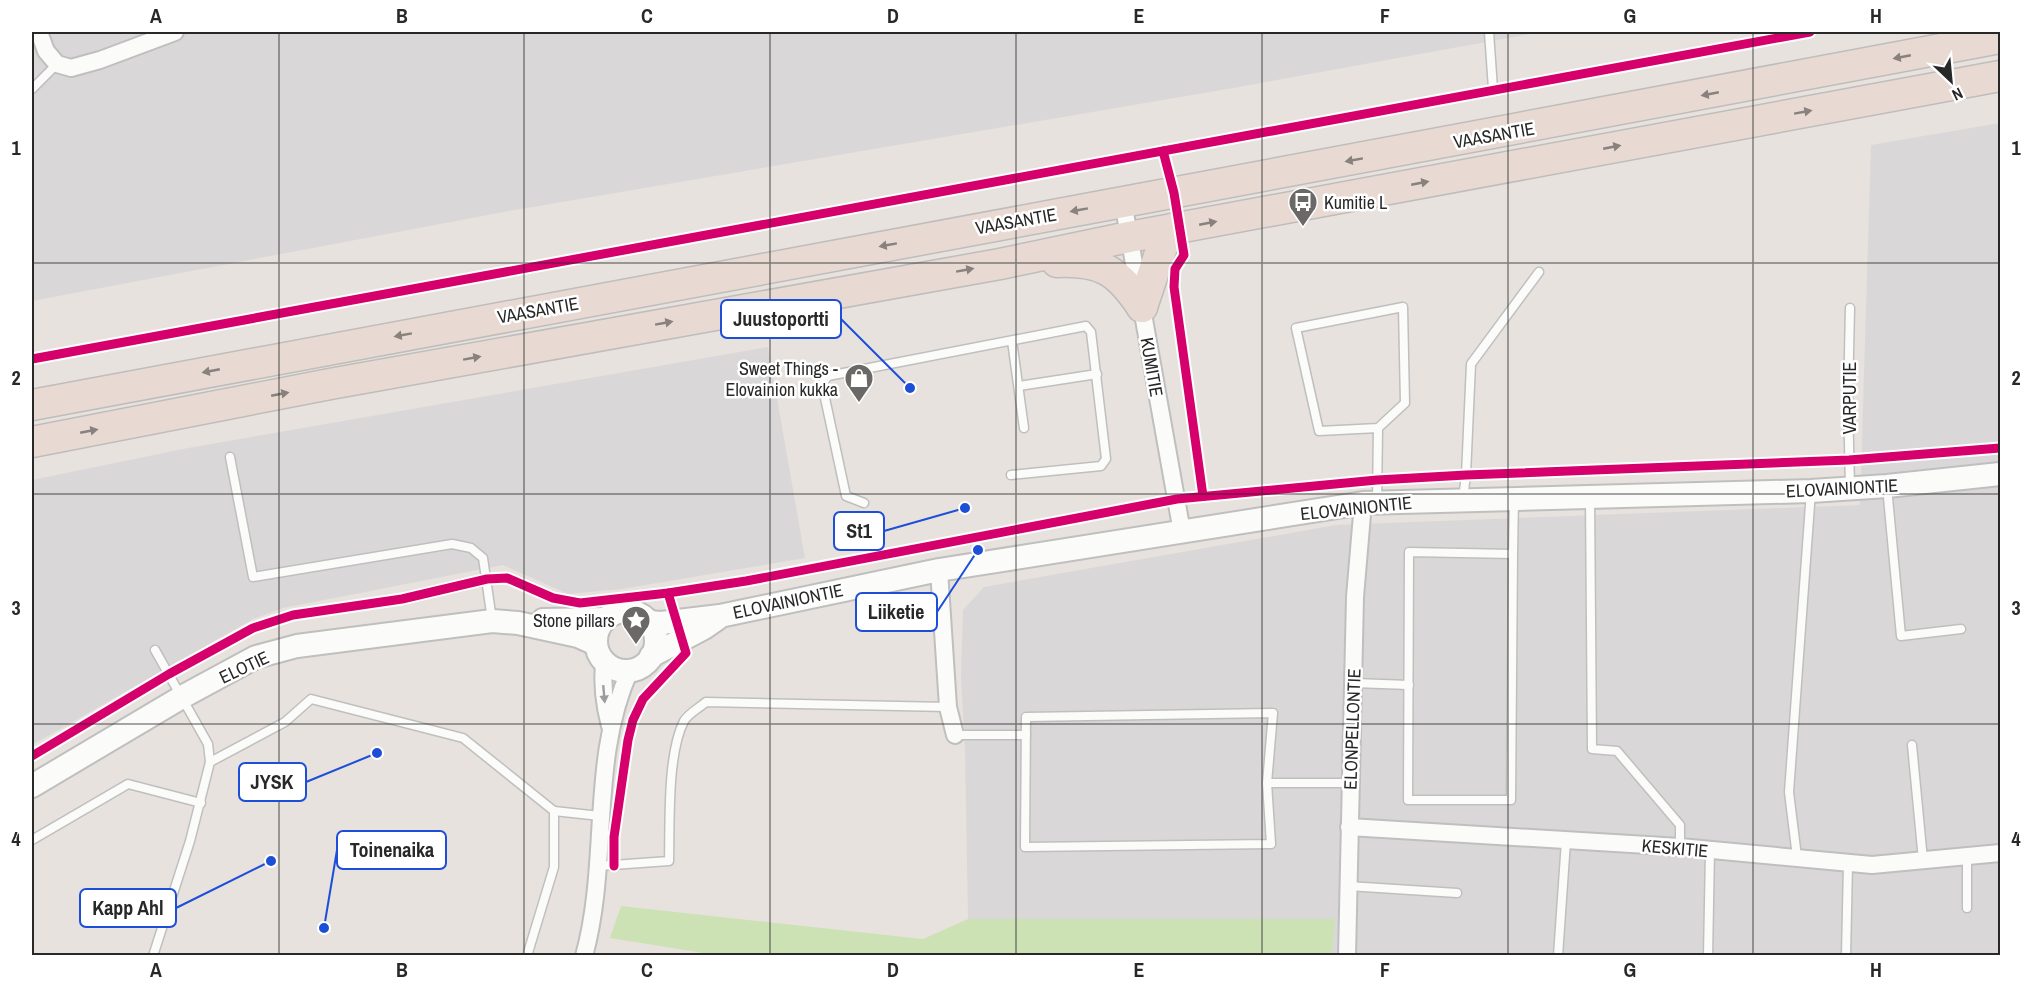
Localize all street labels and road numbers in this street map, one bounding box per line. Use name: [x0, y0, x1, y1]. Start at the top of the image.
street label: VAASANTIE: [1452, 116, 1536, 154]
street label: VAASANTIE: [974, 202, 1058, 240]
street label: VAASANTIE: [496, 291, 580, 329]
street label: KUMITIE: [1134, 335, 1170, 399]
street label: VARPUTIE: [1837, 362, 1862, 434]
street label: ELOVAINIONTIE: [1785, 473, 1899, 503]
street label: ELOVAINIONTIE: [1299, 490, 1413, 526]
street label: ELOVAINIONTIE: [731, 577, 845, 625]
street label: ELOTIE: [215, 645, 273, 689]
street label: ELONPELLONTIE: [1337, 668, 1367, 790]
street label: KESKITIE: [1641, 833, 1709, 863]

